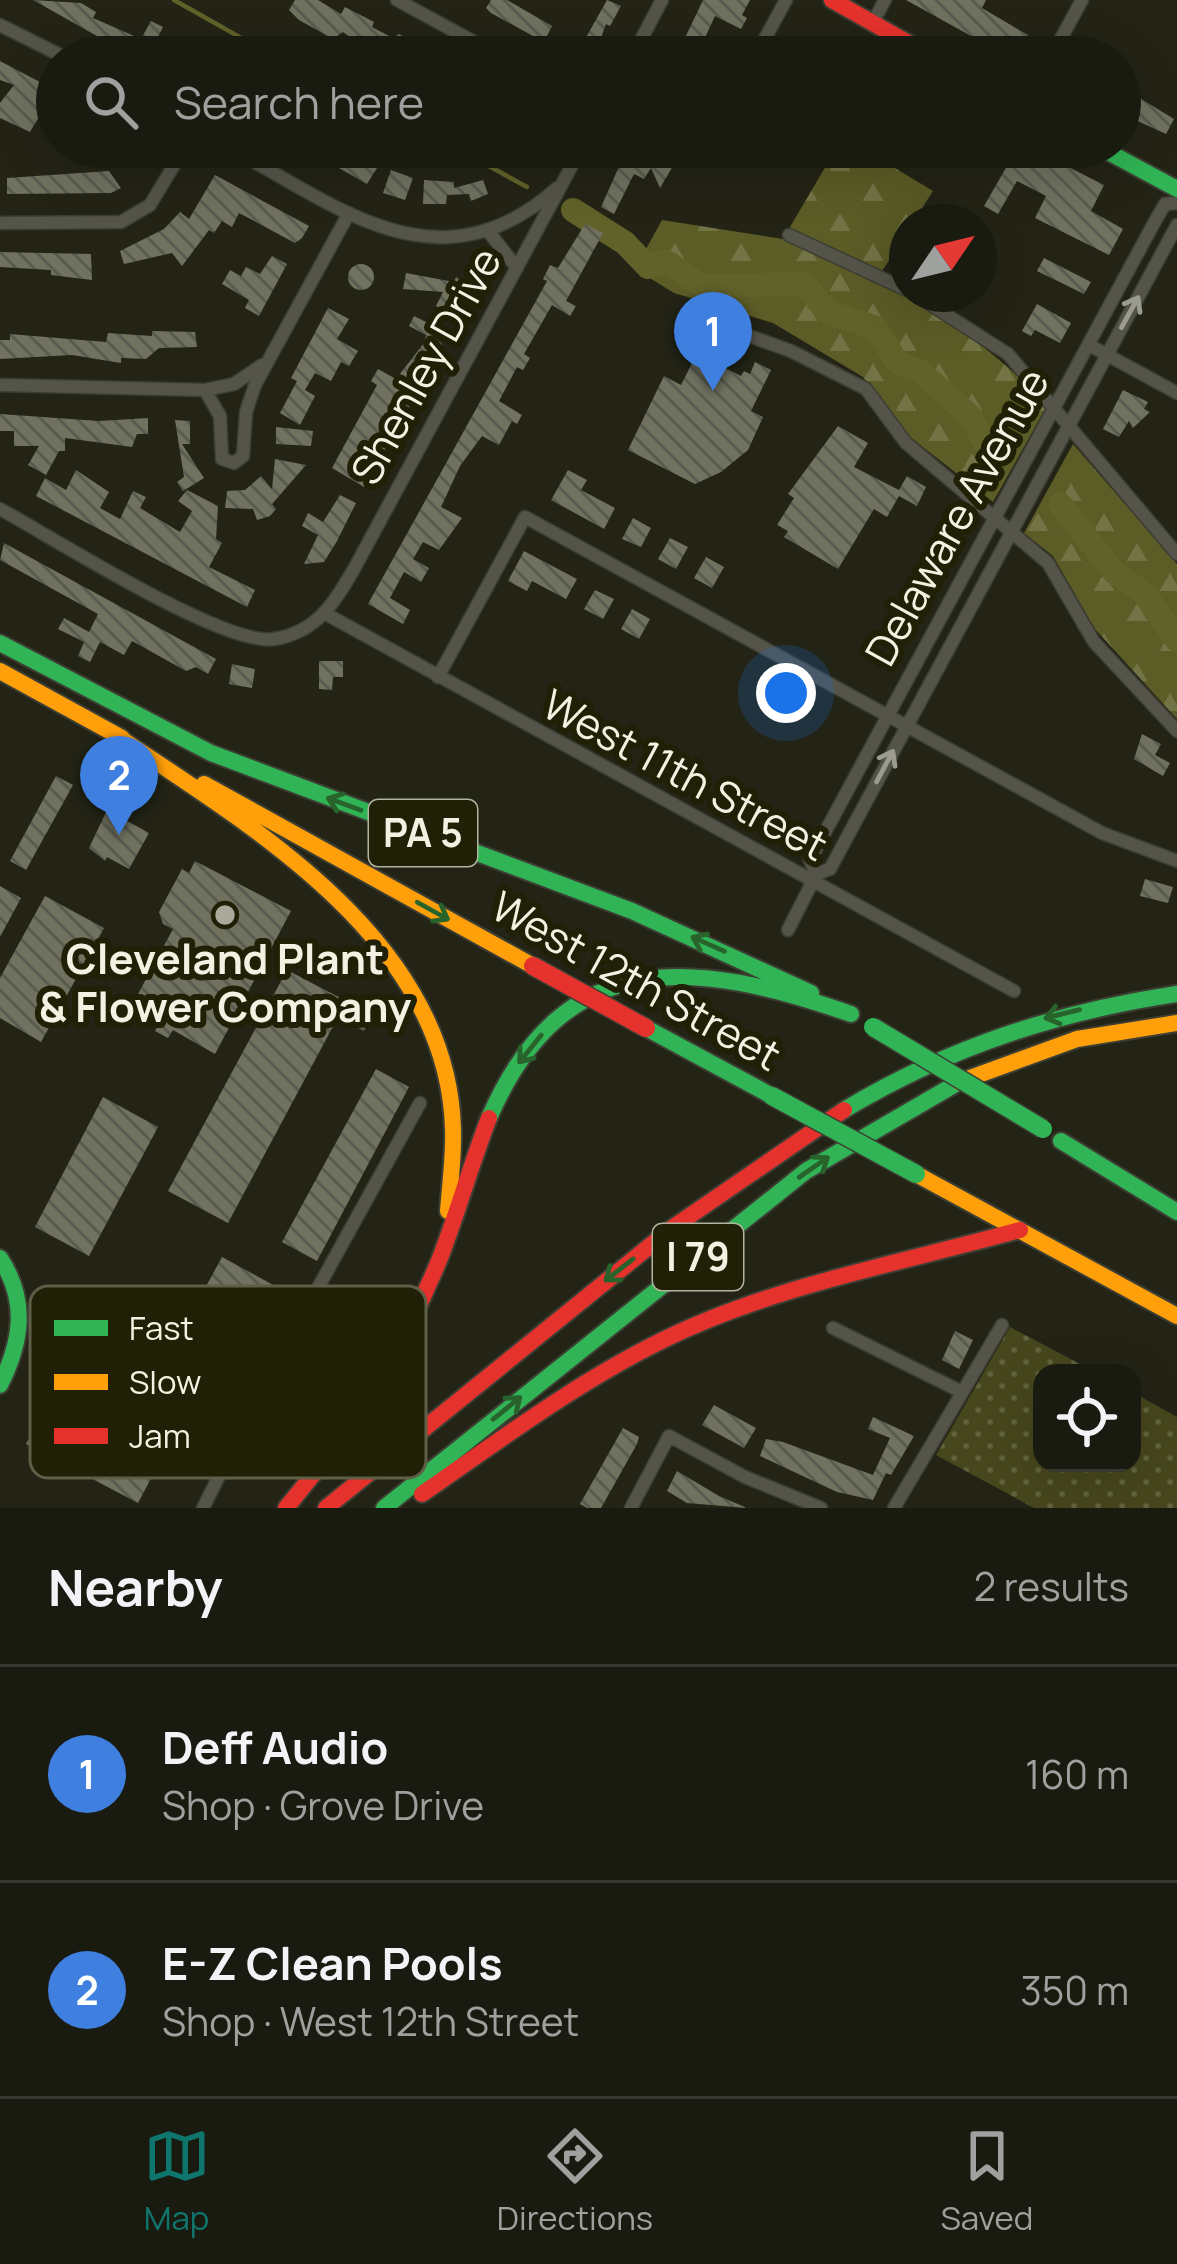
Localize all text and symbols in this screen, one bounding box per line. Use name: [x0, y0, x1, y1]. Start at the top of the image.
search box: [36, 36, 1141, 168]
icon: search: [78, 69, 144, 135]
text: Search here: [174, 71, 424, 133]
north arrow: [889, 204, 997, 312]
street label: Shenley Drive: [336, 237, 514, 494]
pin: 1: [674, 292, 752, 391]
one-way arrow: [1119, 295, 1142, 330]
street label: Delaware Avenue: [851, 358, 1062, 675]
your location: [756, 663, 816, 723]
street label: West 11th Street: [533, 675, 838, 874]
pin: 2: [80, 736, 158, 835]
one-way arrow: [875, 749, 898, 784]
one-way arrow: [326, 791, 363, 813]
road number: PA 5: [369, 800, 477, 866]
street label: West 12th Street: [481, 877, 792, 1084]
one-way arrow: [414, 900, 449, 924]
marker: Cleveland Plant & Flower Company: [212, 902, 238, 928]
place label: Cleveland Plant & Flower Company: [39, 929, 412, 1035]
one-way arrow: [691, 931, 727, 953]
one-way arrow: [1044, 1004, 1082, 1026]
one-way arrow: [517, 1032, 543, 1064]
one-way arrow: [797, 1155, 830, 1180]
road number: I 79: [653, 1224, 743, 1290]
one-way arrow: [603, 1256, 635, 1283]
legend: [30, 1286, 426, 1478]
text: Fast: [129, 1305, 194, 1350]
text: Slow: [129, 1359, 201, 1404]
map controls: [1033, 1364, 1141, 1472]
button: locate: [1033, 1364, 1141, 1472]
one-way arrow: [491, 1395, 523, 1421]
text: Jam: [129, 1413, 191, 1458]
text: Nearby: [48, 1552, 223, 1621]
text: 2 results: [974, 1559, 1129, 1613]
text: Deff Audio: [162, 1716, 388, 1778]
text: 1: [78, 1747, 96, 1801]
text: 160 m: [1025, 1747, 1129, 1801]
text: Shop · Grove Drive: [162, 1778, 484, 1832]
text: E-Z Clean Pools: [162, 1932, 503, 1994]
text: 2: [75, 1963, 99, 2017]
text: 350 m: [1020, 1963, 1129, 2017]
text: Shop · West 12th Street: [162, 1994, 579, 2048]
tab: Map: [144, 2123, 210, 2240]
tab: Directions: [497, 2123, 653, 2240]
tab: Saved: [940, 2123, 1033, 2240]

